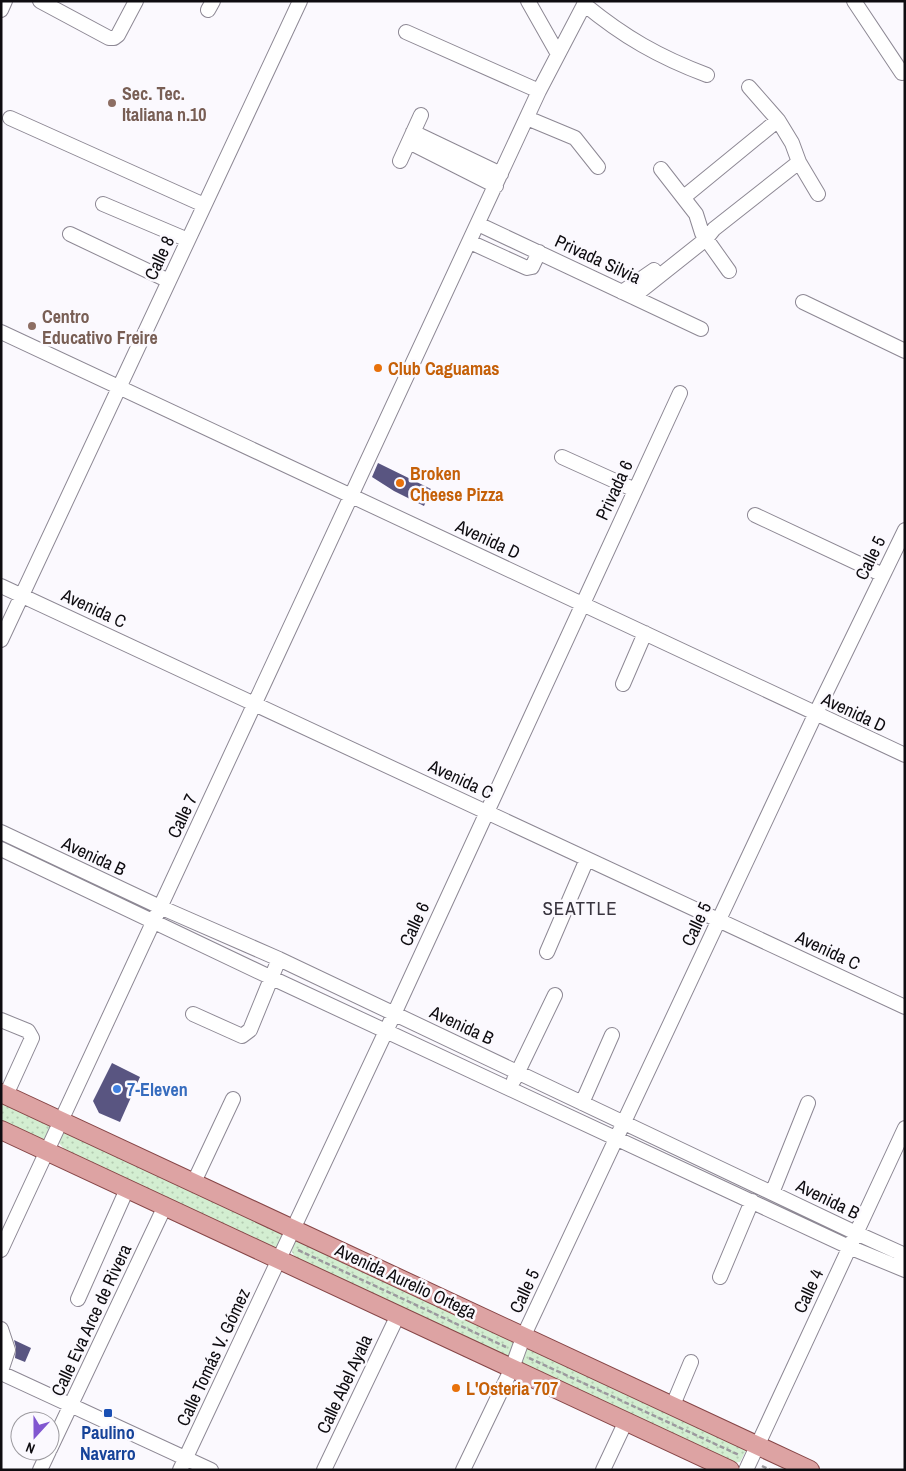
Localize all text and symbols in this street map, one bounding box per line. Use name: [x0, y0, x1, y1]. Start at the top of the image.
place label: Sec. Tec. Italiana n.10: [122, 81, 207, 127]
marker: Sec. Tec. Italiana n.10: [106, 97, 118, 109]
street label: Privada Silvia: [551, 228, 645, 290]
street label: Calle 8: [138, 232, 180, 284]
place label: Centro Educativo Freire: [42, 304, 158, 350]
marker: Centro Educativo Freire: [26, 320, 38, 332]
place label: Club Caguamas: [388, 356, 500, 381]
marker: Club Caguamas: [372, 362, 384, 374]
street label: Privada 6: [589, 456, 639, 524]
place label: Broken Cheese Pizza: [410, 461, 504, 507]
marker: Broken Cheese Pizza: [394, 477, 406, 489]
street label: Avenida D: [451, 513, 524, 565]
street label: Calle 5: [849, 532, 891, 584]
street label: Avenida C: [57, 582, 130, 634]
street label: Avenida D: [817, 686, 890, 738]
street label: Avenida C: [424, 753, 497, 805]
street label: Calle 7: [161, 790, 203, 842]
street label: Avenida B: [57, 830, 130, 882]
district label: SEATTLE: [542, 895, 618, 921]
street label: Calle 6: [393, 898, 435, 950]
street label: Calle 5: [675, 898, 717, 950]
street label: Avenida C: [791, 924, 864, 976]
street label: Avenida B: [425, 999, 498, 1051]
place label: 7-Eleven: [127, 1077, 188, 1102]
marker: 7-Eleven: [111, 1083, 123, 1095]
street label: Avenida B: [791, 1172, 864, 1225]
street label: Avenida Aurelio Ortega: [330, 1237, 481, 1325]
street label: Calle Eva Arce de Rivera: [45, 1240, 137, 1400]
street label: Calle 5: [503, 1265, 545, 1317]
street label: Calle 4: [787, 1265, 829, 1317]
street label: Calle Tomás V. Gómez: [170, 1284, 256, 1430]
street label: Calle Abel Ayala: [310, 1330, 378, 1438]
place label: L'Osteria 707: [466, 1376, 558, 1401]
marker: L'Osteria 707: [450, 1382, 462, 1394]
marker: Paulino Navarro: [102, 1407, 114, 1419]
north arrow: [10, 1411, 60, 1461]
place label: Paulino Navarro: [80, 1420, 136, 1466]
text: N: [23, 1438, 37, 1458]

